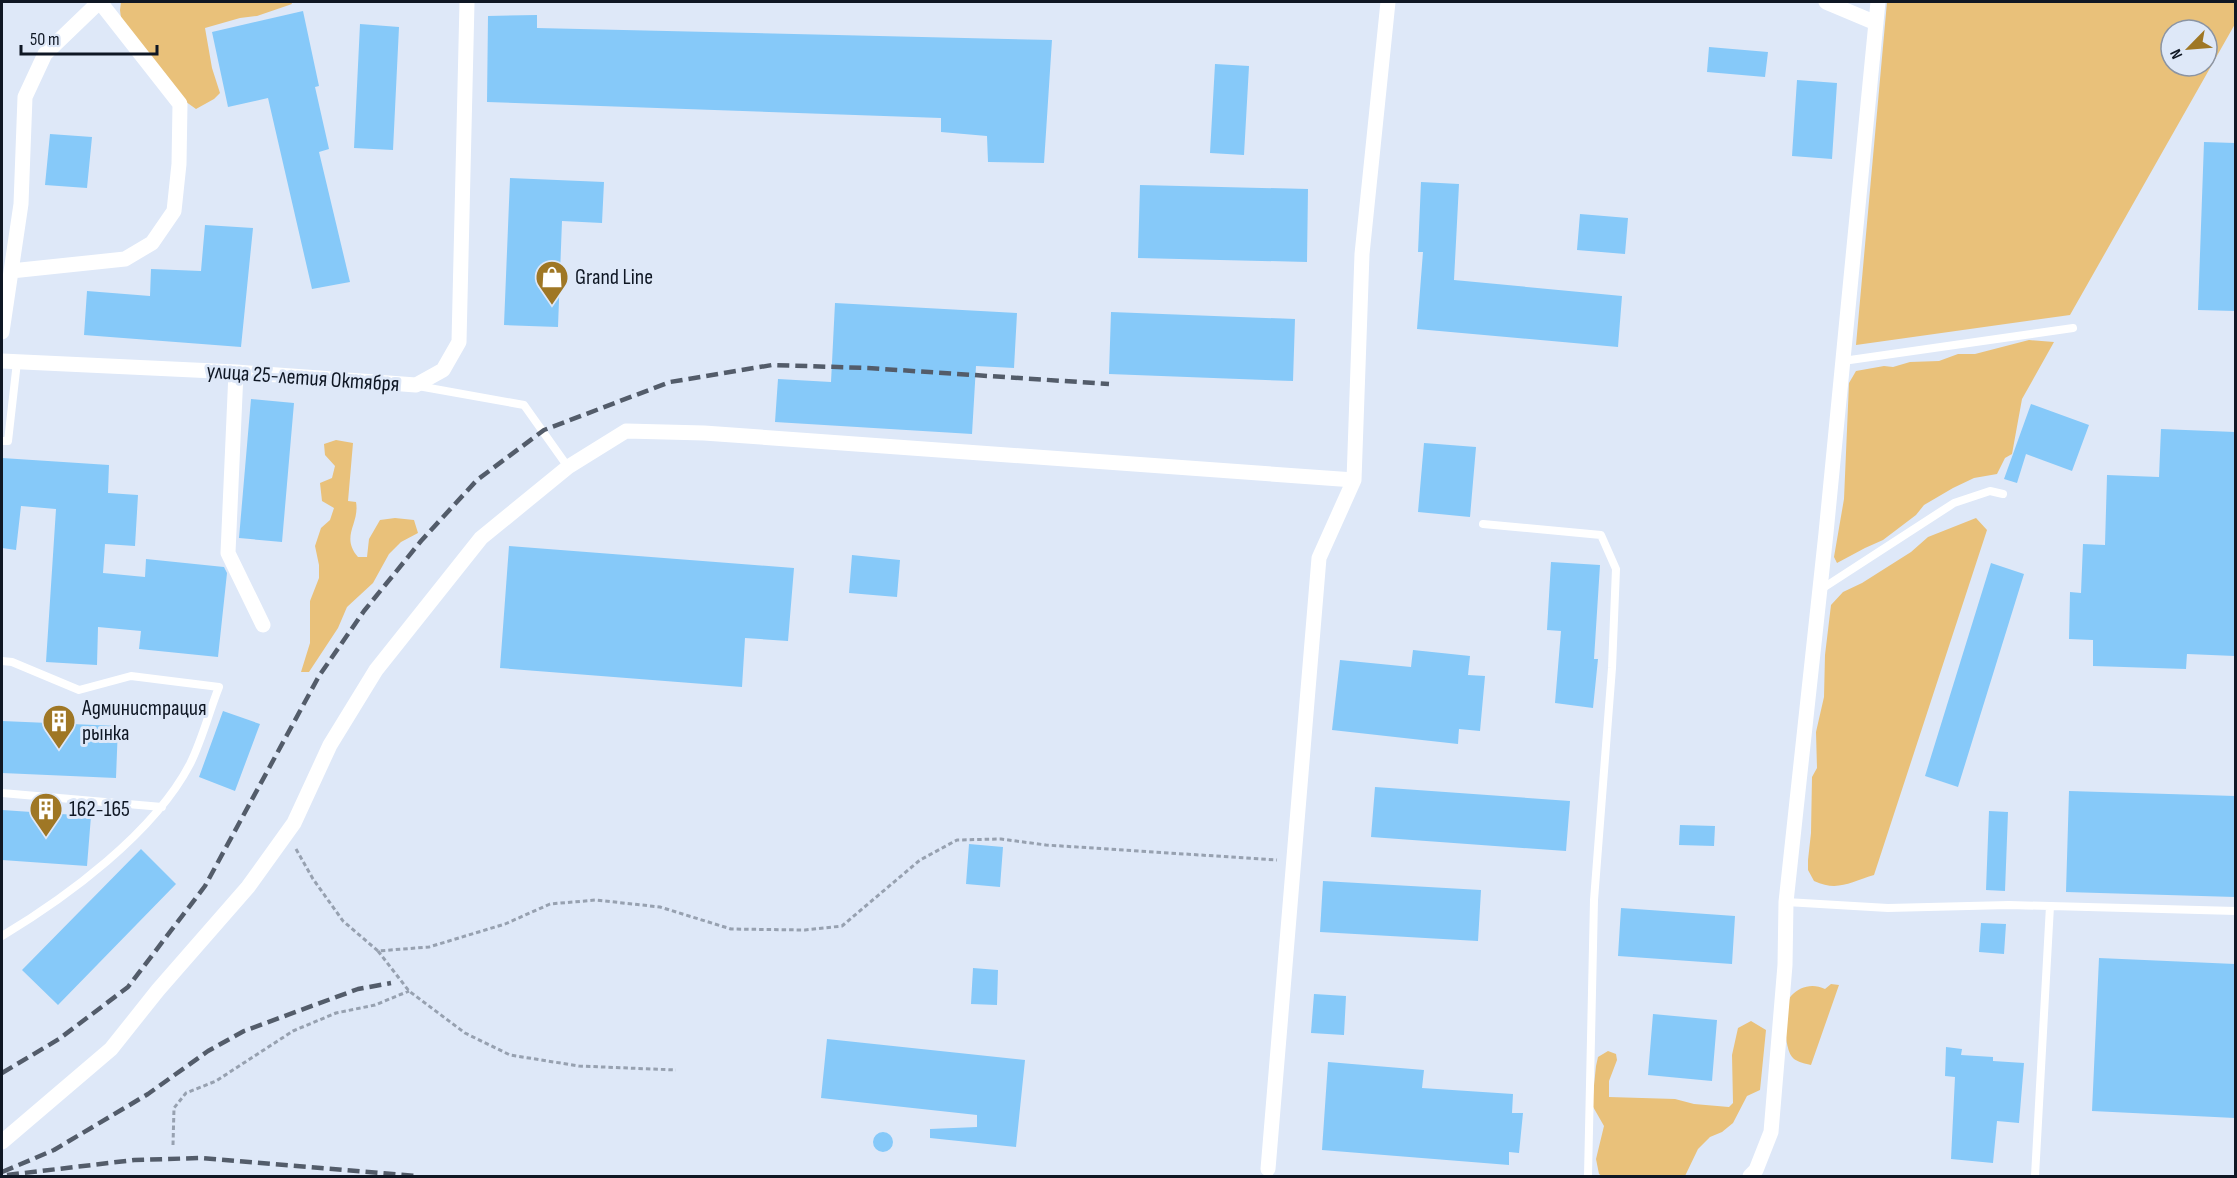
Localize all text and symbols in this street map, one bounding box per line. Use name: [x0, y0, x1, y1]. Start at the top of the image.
scale bar: [21, 18, 158, 56]
north arrow: [2159, 18, 2219, 78]
text: 50 m: [30, 29, 60, 50]
text: N: [2166, 46, 2187, 62]
shop icon: Grand Line: [534, 259, 570, 306]
place label: Grand Line: [575, 264, 653, 291]
street label: улица 25-летия Октября: [206, 358, 400, 398]
place label: Администрация рынка: [81, 695, 207, 747]
building icon: Администрация рынка: [41, 703, 77, 750]
building icon: 162-165: [28, 791, 64, 838]
place label: 162-165: [69, 796, 130, 823]

